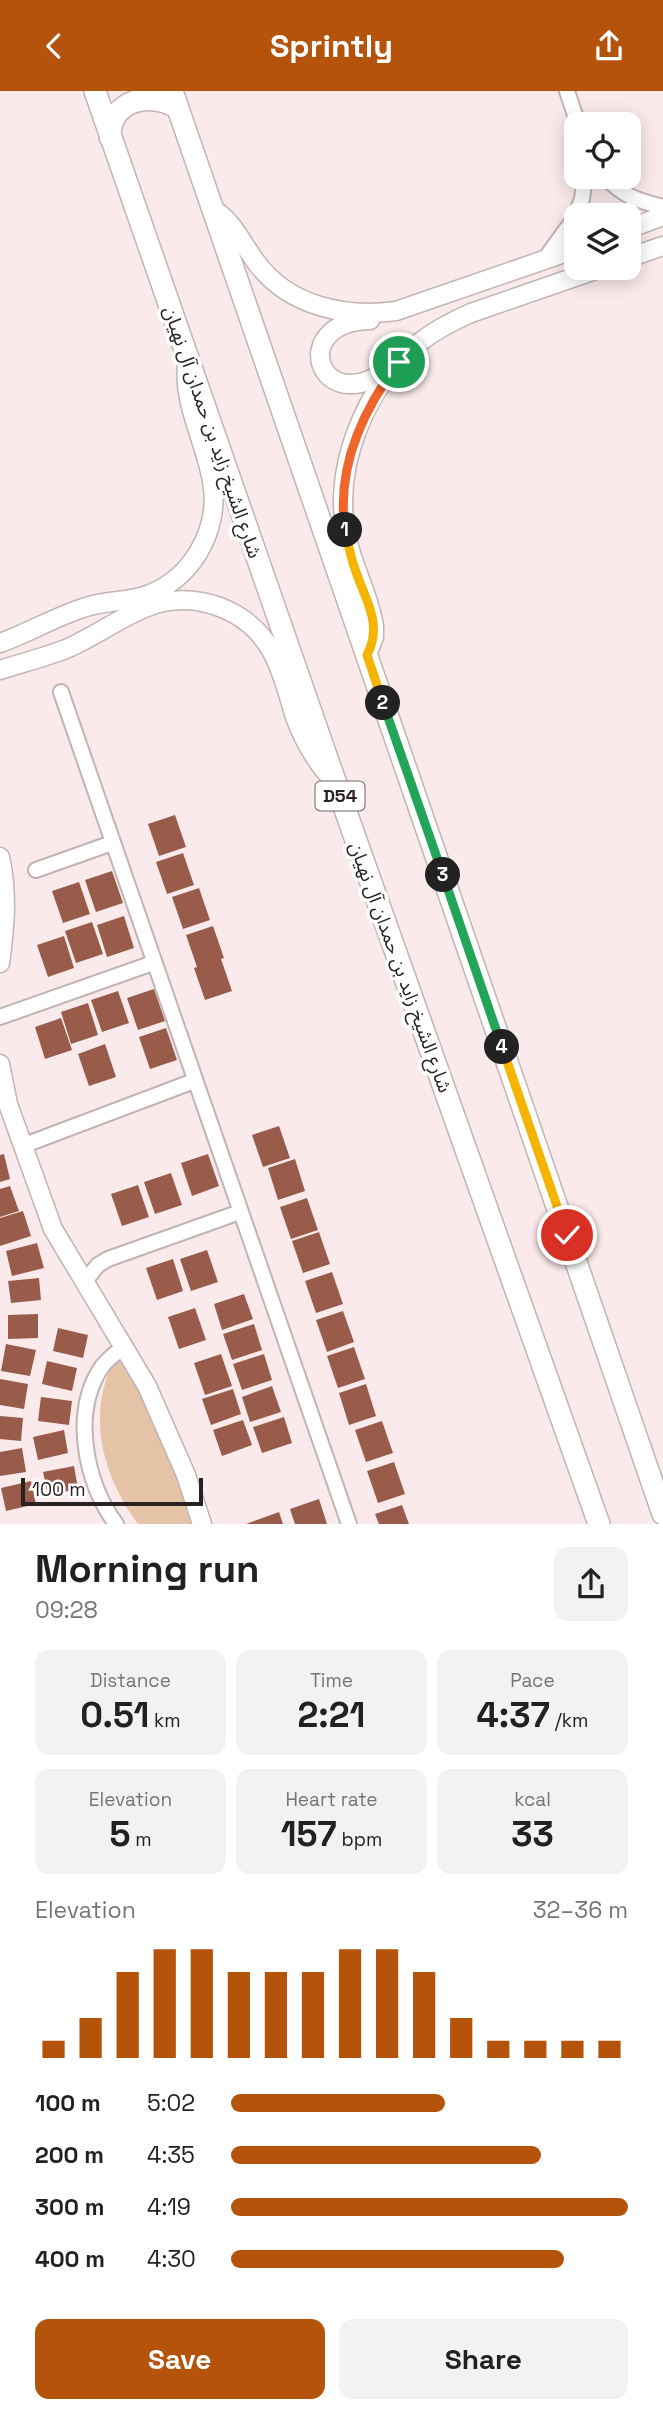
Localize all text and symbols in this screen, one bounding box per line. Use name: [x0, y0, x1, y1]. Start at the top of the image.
text: Sprintly: [270, 26, 393, 66]
icon: back: [35, 27, 73, 65]
icon: share: [590, 27, 628, 65]
map controls: [564, 112, 641, 280]
button: locate: [564, 112, 641, 189]
button: layers: [564, 203, 641, 280]
street label: شارع الشيخ زايد بن حمدان آل نهيان: [156, 303, 267, 562]
pin: [369, 332, 429, 392]
icon: arrive: [380, 343, 418, 381]
pin: 1: [328, 513, 362, 548]
text: 1: [340, 517, 349, 542]
pin: 2: [366, 685, 400, 721]
text: 2: [377, 690, 388, 715]
road number: D54: [316, 781, 364, 811]
street label: شارع الشيخ زايد بن حمدان آل نهيان: [342, 838, 458, 1097]
pin: 3: [426, 857, 460, 893]
text: 3: [437, 862, 448, 887]
pin: 4: [484, 1030, 520, 1065]
text: 4: [495, 1034, 508, 1059]
pin: [537, 1205, 597, 1265]
icon: check: [548, 1216, 586, 1254]
scale bar: [21, 1475, 203, 1507]
text: 100 m: [32, 1477, 86, 1502]
text: Morning run: [35, 1545, 260, 1593]
button: share: [554, 1547, 628, 1621]
text: 09:28: [35, 1595, 98, 1625]
text: Distance: [90, 1668, 171, 1693]
text: Time: [310, 1668, 353, 1693]
text: Pace: [510, 1668, 555, 1693]
text: 0.51: [80, 1693, 149, 1737]
text: 2:21: [298, 1693, 365, 1737]
text: 4:37: [477, 1693, 550, 1737]
text: km: [149, 1708, 181, 1733]
text: /km: [550, 1708, 588, 1733]
text: Elevation: [89, 1787, 172, 1812]
text: Heart rate: [285, 1787, 378, 1812]
text: kcal: [514, 1787, 551, 1812]
text: 5: [109, 1812, 130, 1856]
text: 157: [281, 1812, 337, 1856]
text: 33: [511, 1812, 554, 1856]
text: m: [130, 1827, 152, 1852]
text: bpm: [337, 1827, 382, 1852]
text: Elevation: [35, 1895, 136, 1925]
text: 32–36 m: [533, 1895, 628, 1925]
text: 100 m: [35, 2088, 101, 2118]
text: 5:02: [147, 2088, 195, 2118]
text: 200 m: [35, 2140, 104, 2170]
text: 4:35: [147, 2140, 195, 2170]
text: 300 m: [35, 2192, 104, 2222]
text: 4:19: [147, 2192, 191, 2222]
text: 400 m: [35, 2244, 105, 2274]
text: 4:30: [147, 2244, 196, 2274]
button: Save: [35, 2319, 325, 2399]
button: Share: [339, 2319, 628, 2399]

